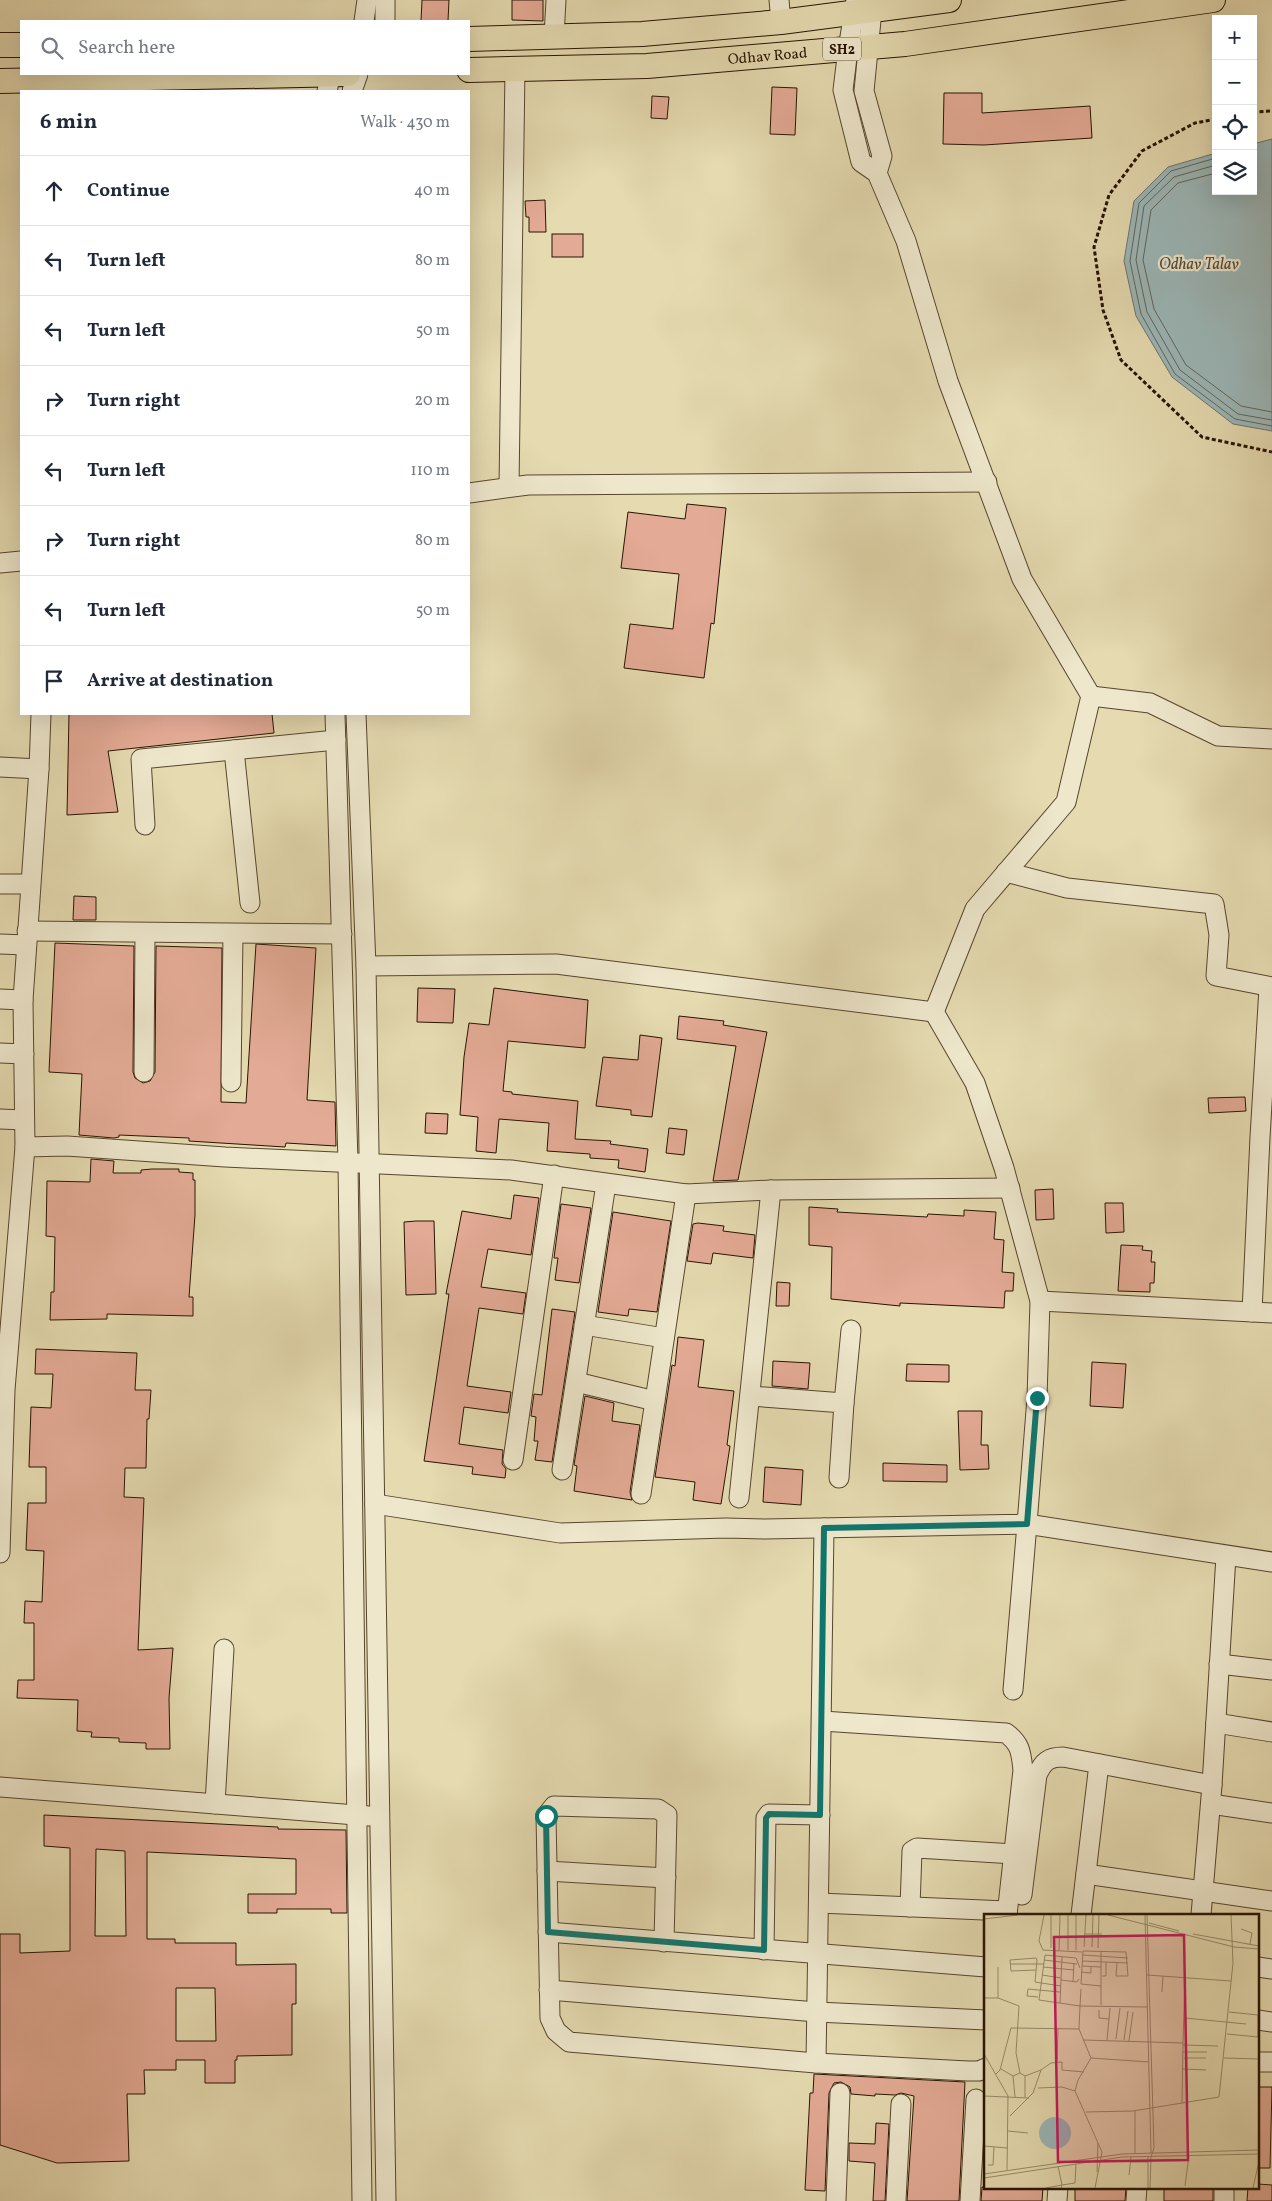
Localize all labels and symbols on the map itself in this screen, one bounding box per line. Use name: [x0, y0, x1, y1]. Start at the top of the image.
road number: SH2: [823, 38, 861, 61]
street label: Odhav Road: [727, 43, 808, 71]
water label: Odhav Talav: [1159, 254, 1240, 276]
route end: [1026, 1387, 1049, 1410]
route start: [535, 1805, 558, 1828]
inset map: [984, 1914, 1260, 2188]

